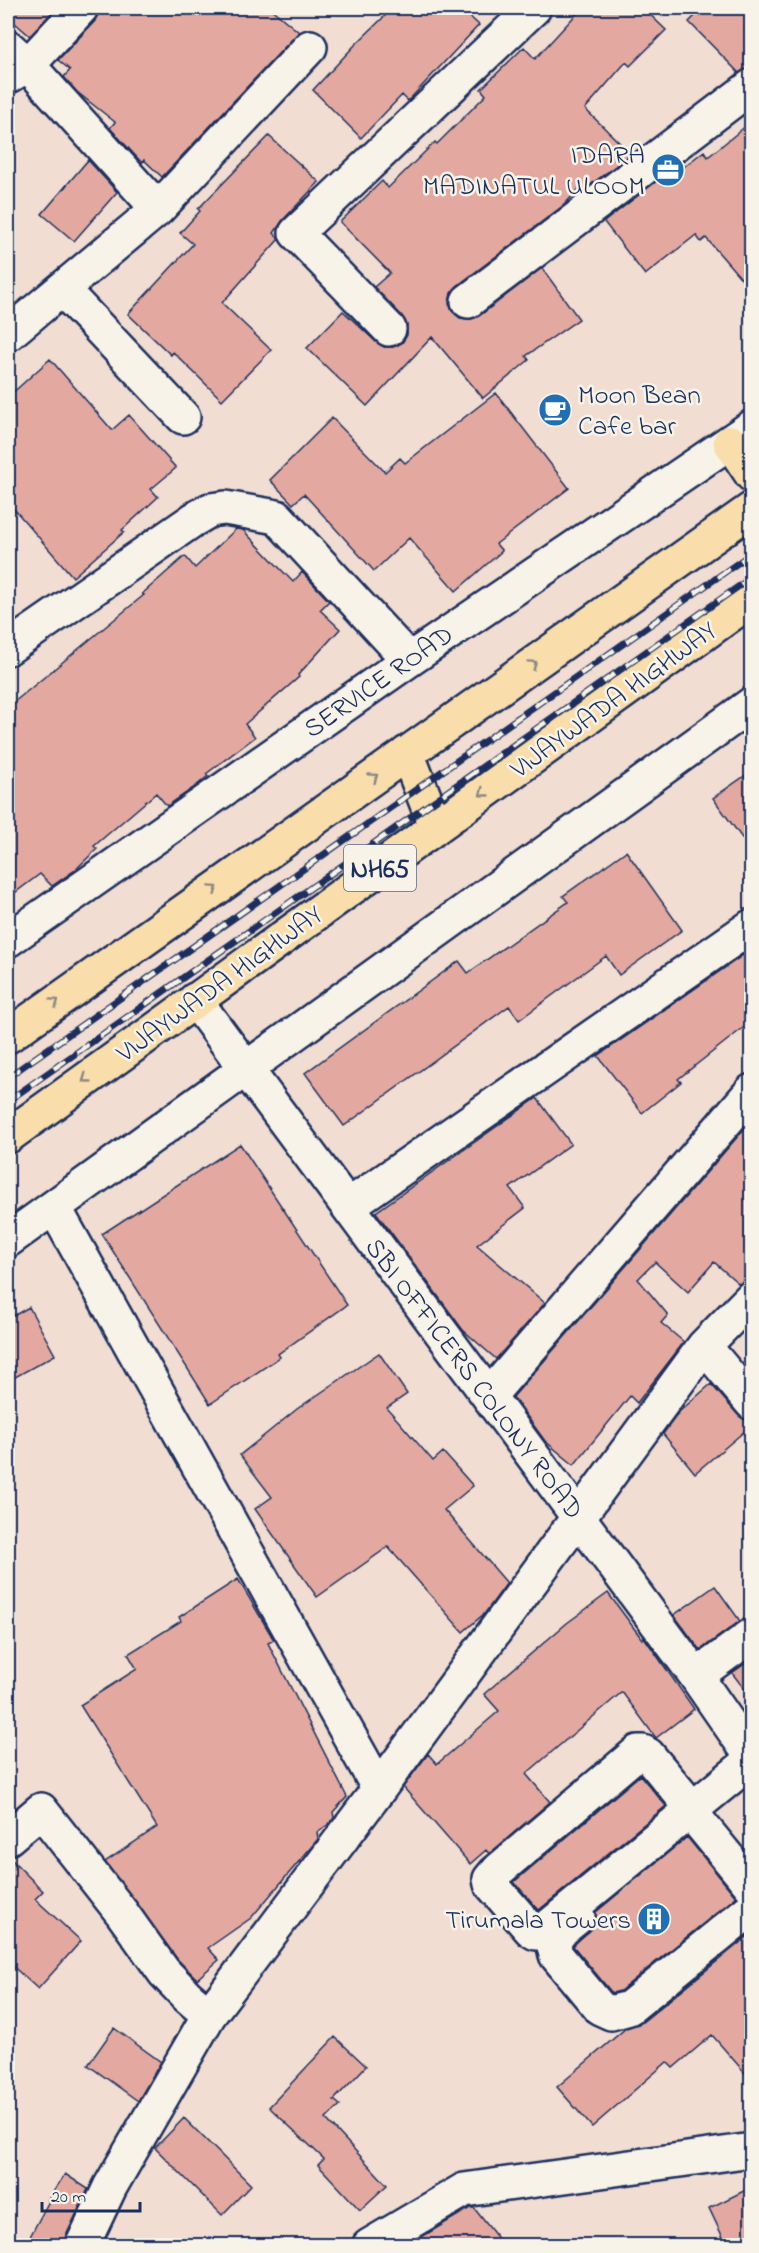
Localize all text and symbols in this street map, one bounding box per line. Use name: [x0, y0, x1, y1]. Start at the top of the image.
place label: IDARA MADINATUL ULOOM: [423, 137, 645, 207]
office icon: IDARA MADINATUL ULOOM: [650, 152, 686, 188]
place label: Moon Bean Cafe bar: [578, 377, 701, 447]
cafe icon: Moon Bean Cafe bar: [537, 392, 573, 428]
street label: VIJAYWADA HIGHWAY: [502, 612, 726, 790]
street label: SERVICE ROAD: [297, 617, 462, 749]
one-way arrow: [526, 660, 537, 671]
one-way arrow: [367, 773, 378, 784]
one-way arrow: [478, 786, 489, 797]
road number: NH65: [344, 845, 416, 891]
one-way arrow: [208, 885, 219, 896]
street label: VIJAYWADA HIGHWAY: [108, 896, 332, 1074]
one-way arrow: [49, 998, 60, 1009]
one-way arrow: [82, 1072, 93, 1083]
street label: SBI OFFICERS COLONY ROAD: [354, 1231, 592, 1528]
building icon: Tirumala Towers: [636, 1901, 672, 1937]
place label: Tirumala Towers: [445, 1902, 631, 1941]
scale bar: [42, 2175, 140, 2213]
text: 20 m: [51, 2185, 86, 2211]

